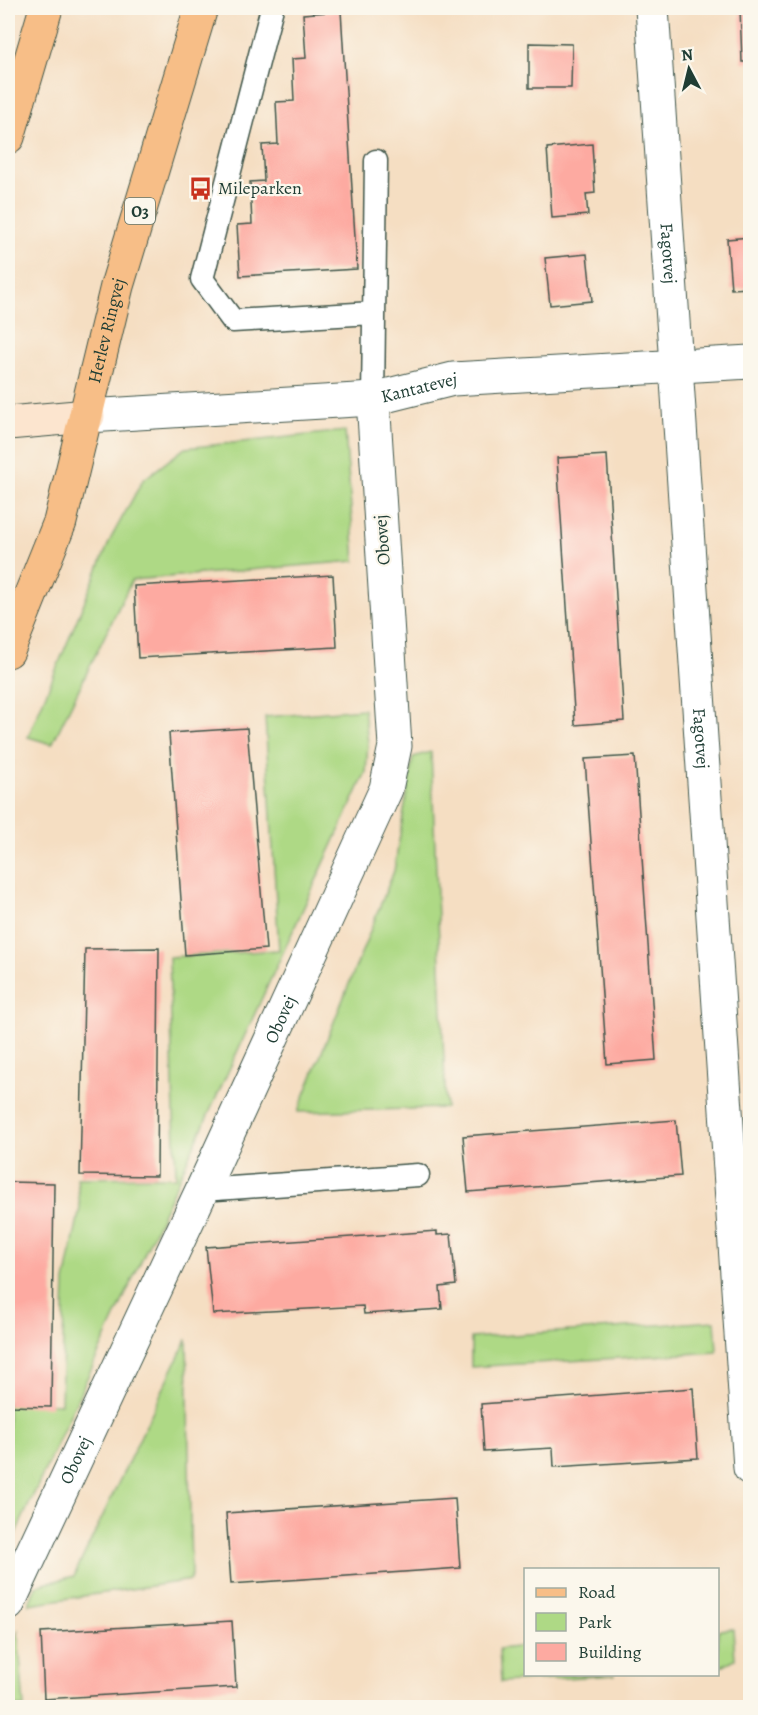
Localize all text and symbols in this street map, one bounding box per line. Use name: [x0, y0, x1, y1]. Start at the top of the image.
north arrow: [659, 39, 719, 99]
text: N: [680, 43, 695, 67]
bus stop icon: Mileparken: [187, 175, 213, 201]
place label: Mileparken: [218, 176, 302, 200]
road number: O3: [125, 198, 155, 224]
street label: Fagotvej: [654, 222, 682, 285]
street label: Herlev Ringvej: [82, 275, 131, 386]
street label: Kantatevej: [378, 367, 458, 409]
street label: Obovej: [368, 514, 396, 566]
street label: Fagotvej: [687, 707, 715, 770]
street label: Obovej: [259, 991, 302, 1047]
street label: Obovej: [54, 1432, 97, 1488]
legend: [524, 1568, 719, 1676]
text: Road: [578, 1580, 616, 1604]
text: Park: [578, 1610, 612, 1634]
text: Building: [578, 1640, 642, 1664]

